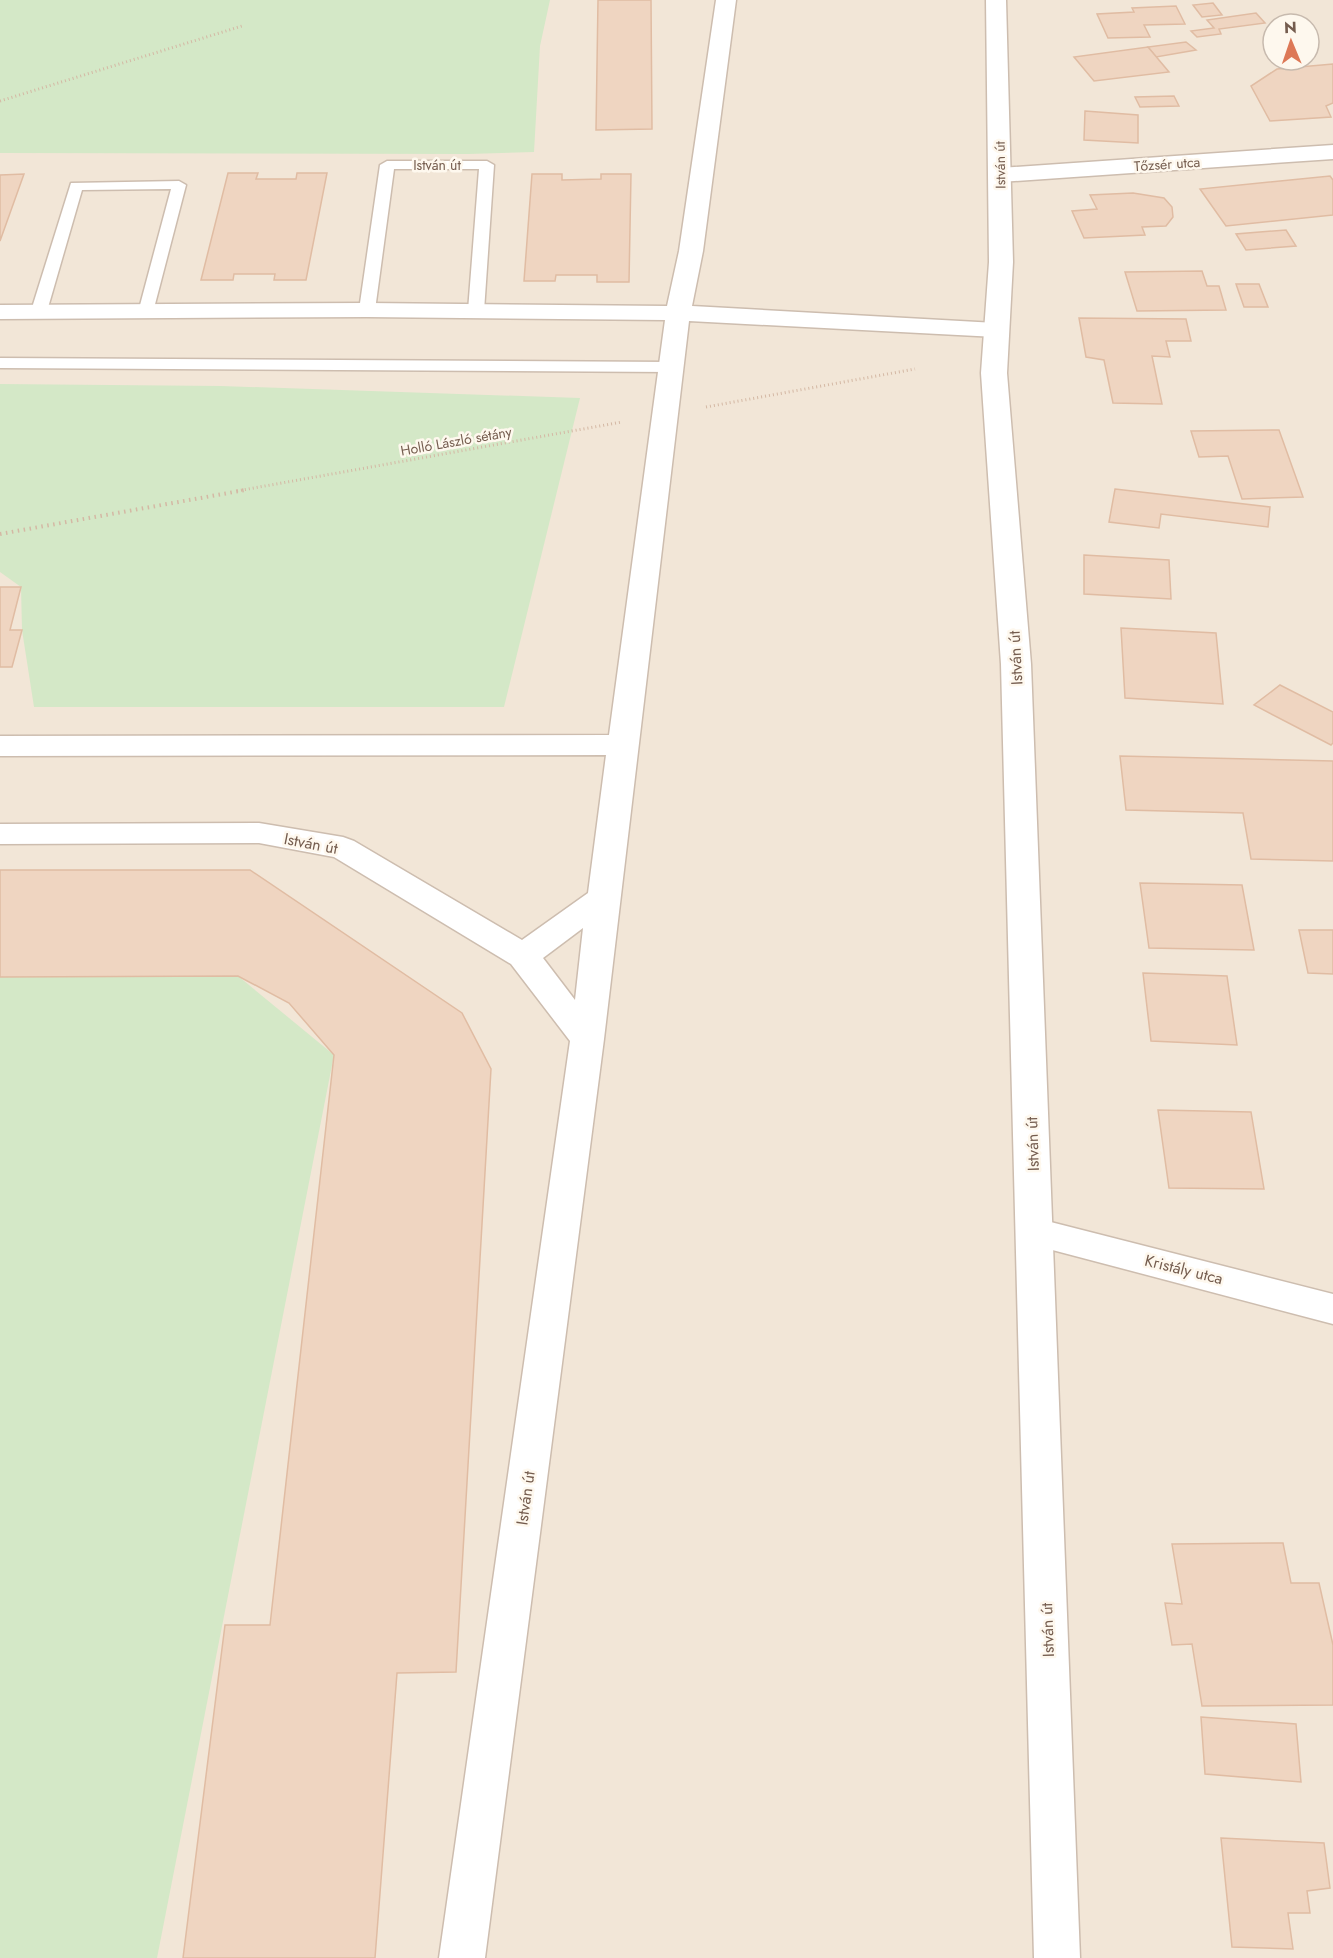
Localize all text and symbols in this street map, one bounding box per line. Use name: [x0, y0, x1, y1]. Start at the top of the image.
north arrow: [1261, 12, 1321, 72]
text: N: [1284, 16, 1297, 39]
street label: István út: [990, 140, 1010, 189]
street label: Tőzsér utca: [1133, 152, 1201, 176]
street label: István út: [413, 155, 461, 175]
street label: Holló László sétány: [399, 421, 514, 461]
street label: István út: [1003, 630, 1028, 686]
street label: István út: [282, 827, 340, 860]
street label: István út: [1020, 1116, 1045, 1172]
street label: Kristály utca: [1142, 1249, 1225, 1290]
street label: István út: [510, 1469, 541, 1527]
street label: István út: [1035, 1602, 1060, 1658]

